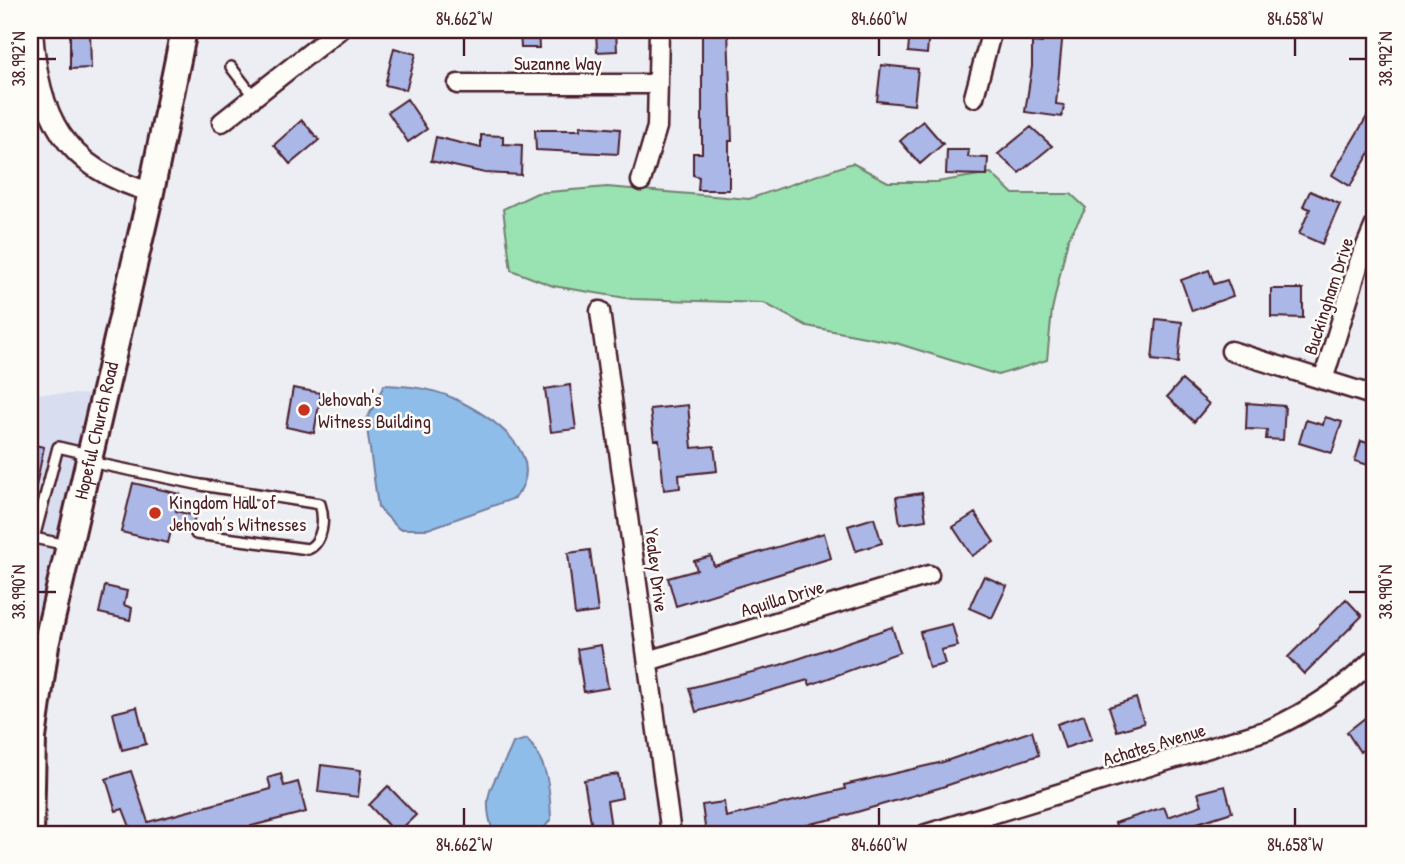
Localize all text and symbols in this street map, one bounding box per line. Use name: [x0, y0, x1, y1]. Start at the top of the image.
text: 84.662°W: [436, 6, 492, 31]
text: 84.660°W: [851, 6, 907, 31]
text: 84.658°W: [1267, 6, 1323, 31]
text: 38.992°N: [6, 31, 31, 87]
text: 38.992°N: [1373, 31, 1398, 87]
street label: Suzanne Way: [514, 50, 602, 76]
street label: Buckingham Drive: [1297, 233, 1359, 358]
street label: Hopeful Church Road: [67, 359, 124, 502]
place label: Jehovah's Witness Building: [318, 386, 431, 434]
marker: Jehovah's Witness Building: [296, 402, 312, 418]
place label: Kingdom Hall of Jehovah’s Witnesses: [169, 489, 306, 537]
marker: Kingdom Hall of Jehovah’s Witnesses: [147, 505, 163, 521]
street label: Yealey Drive: [639, 527, 675, 614]
text: 38.990°N: [6, 565, 31, 619]
text: 38.990°N: [1373, 565, 1398, 619]
street label: Aquilla Drive: [737, 573, 827, 623]
street label: Achates Avenue: [1099, 716, 1209, 772]
text: 84.662°W: [436, 832, 492, 857]
text: 84.660°W: [851, 832, 907, 857]
text: 84.658°W: [1267, 832, 1323, 857]

